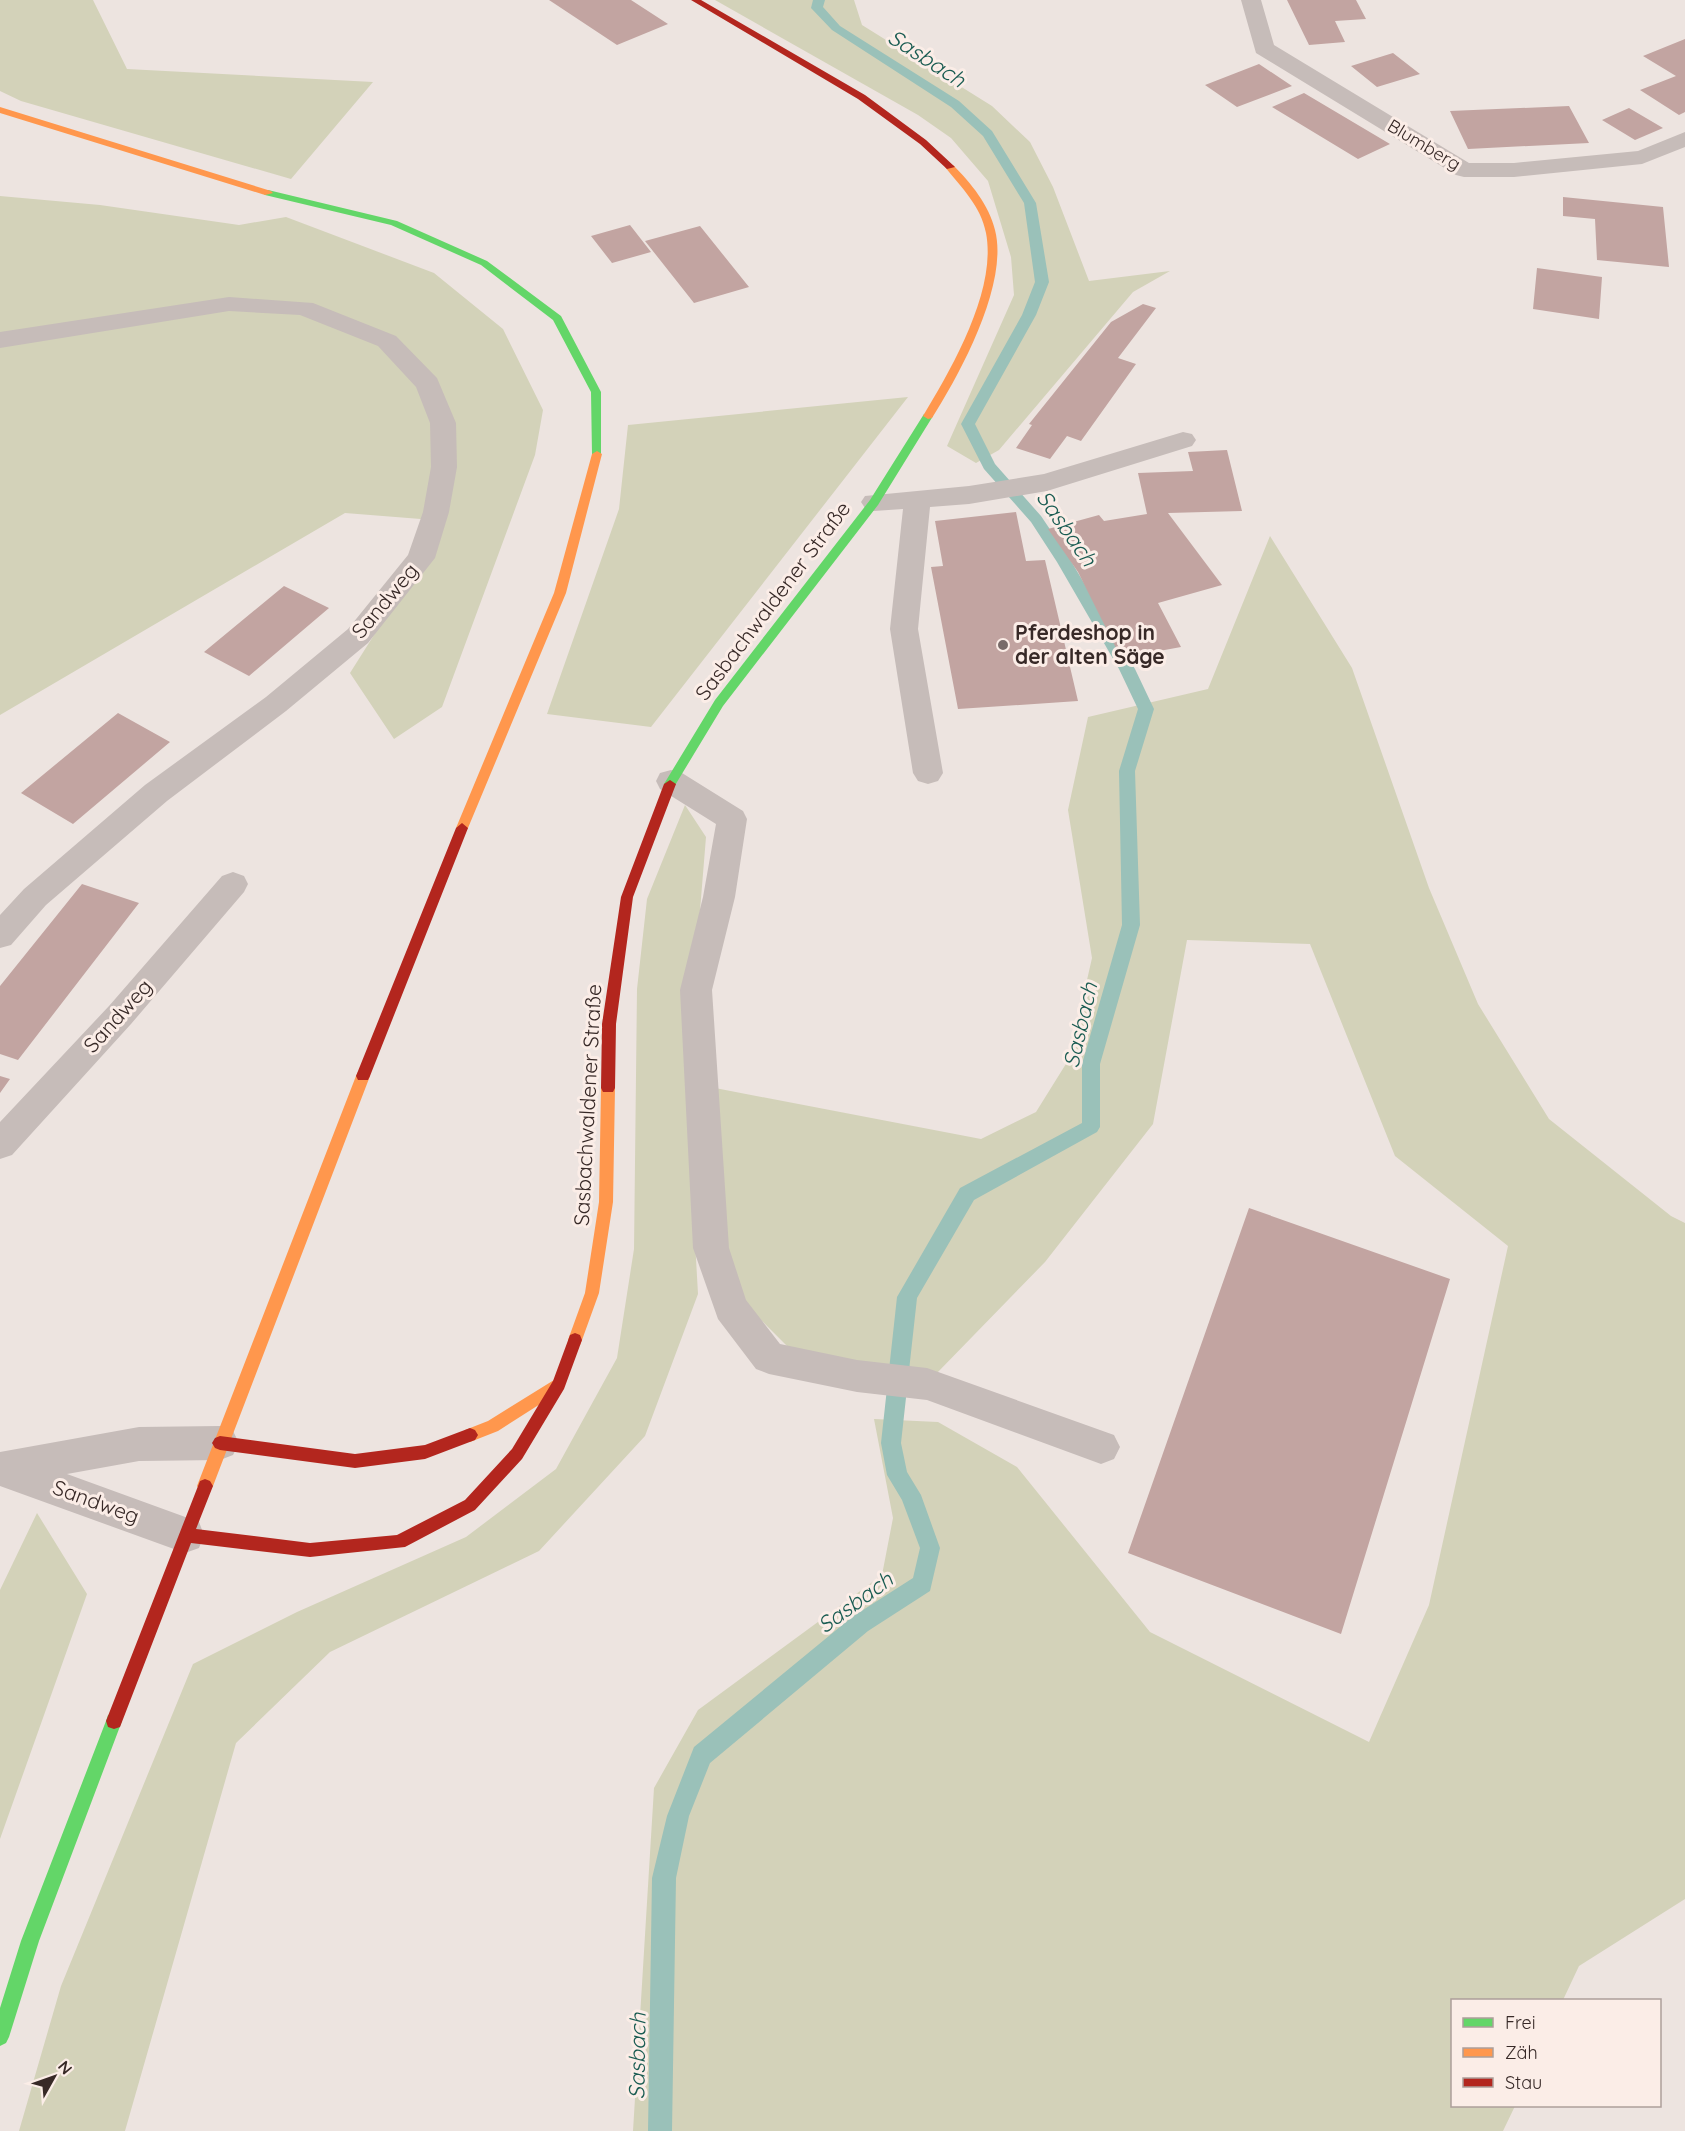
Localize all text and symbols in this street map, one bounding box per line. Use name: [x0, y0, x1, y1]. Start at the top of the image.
water label: Sasbach: [883, 23, 971, 94]
street label: Blumberg: [1383, 114, 1465, 175]
water label: Sasbach: [1031, 485, 1104, 572]
street label: Sasbachwaldener Straße: [689, 496, 856, 705]
street label: Sandweg: [345, 558, 423, 643]
place label: Pferdeshop in der alten Säge: [1015, 619, 1165, 669]
marker: Pferdeshop in der alten Säge: [996, 638, 1010, 652]
street label: Sandweg: [77, 973, 157, 1057]
water label: Sasbach: [1057, 979, 1103, 1070]
street label: Sasbachwaldener Straße: [568, 983, 606, 1227]
street label: Sandweg: [50, 1473, 143, 1529]
water label: Sasbach: [812, 1565, 899, 1639]
legend: [1451, 1999, 1661, 2107]
text: Frei: [1505, 2011, 1536, 2034]
water label: Sasbach: [622, 2012, 652, 2100]
text: Zäh: [1505, 2041, 1538, 2064]
north arrow: [24, 2047, 84, 2107]
text: N: [54, 2056, 77, 2078]
text: Stau: [1505, 2071, 1542, 2094]

